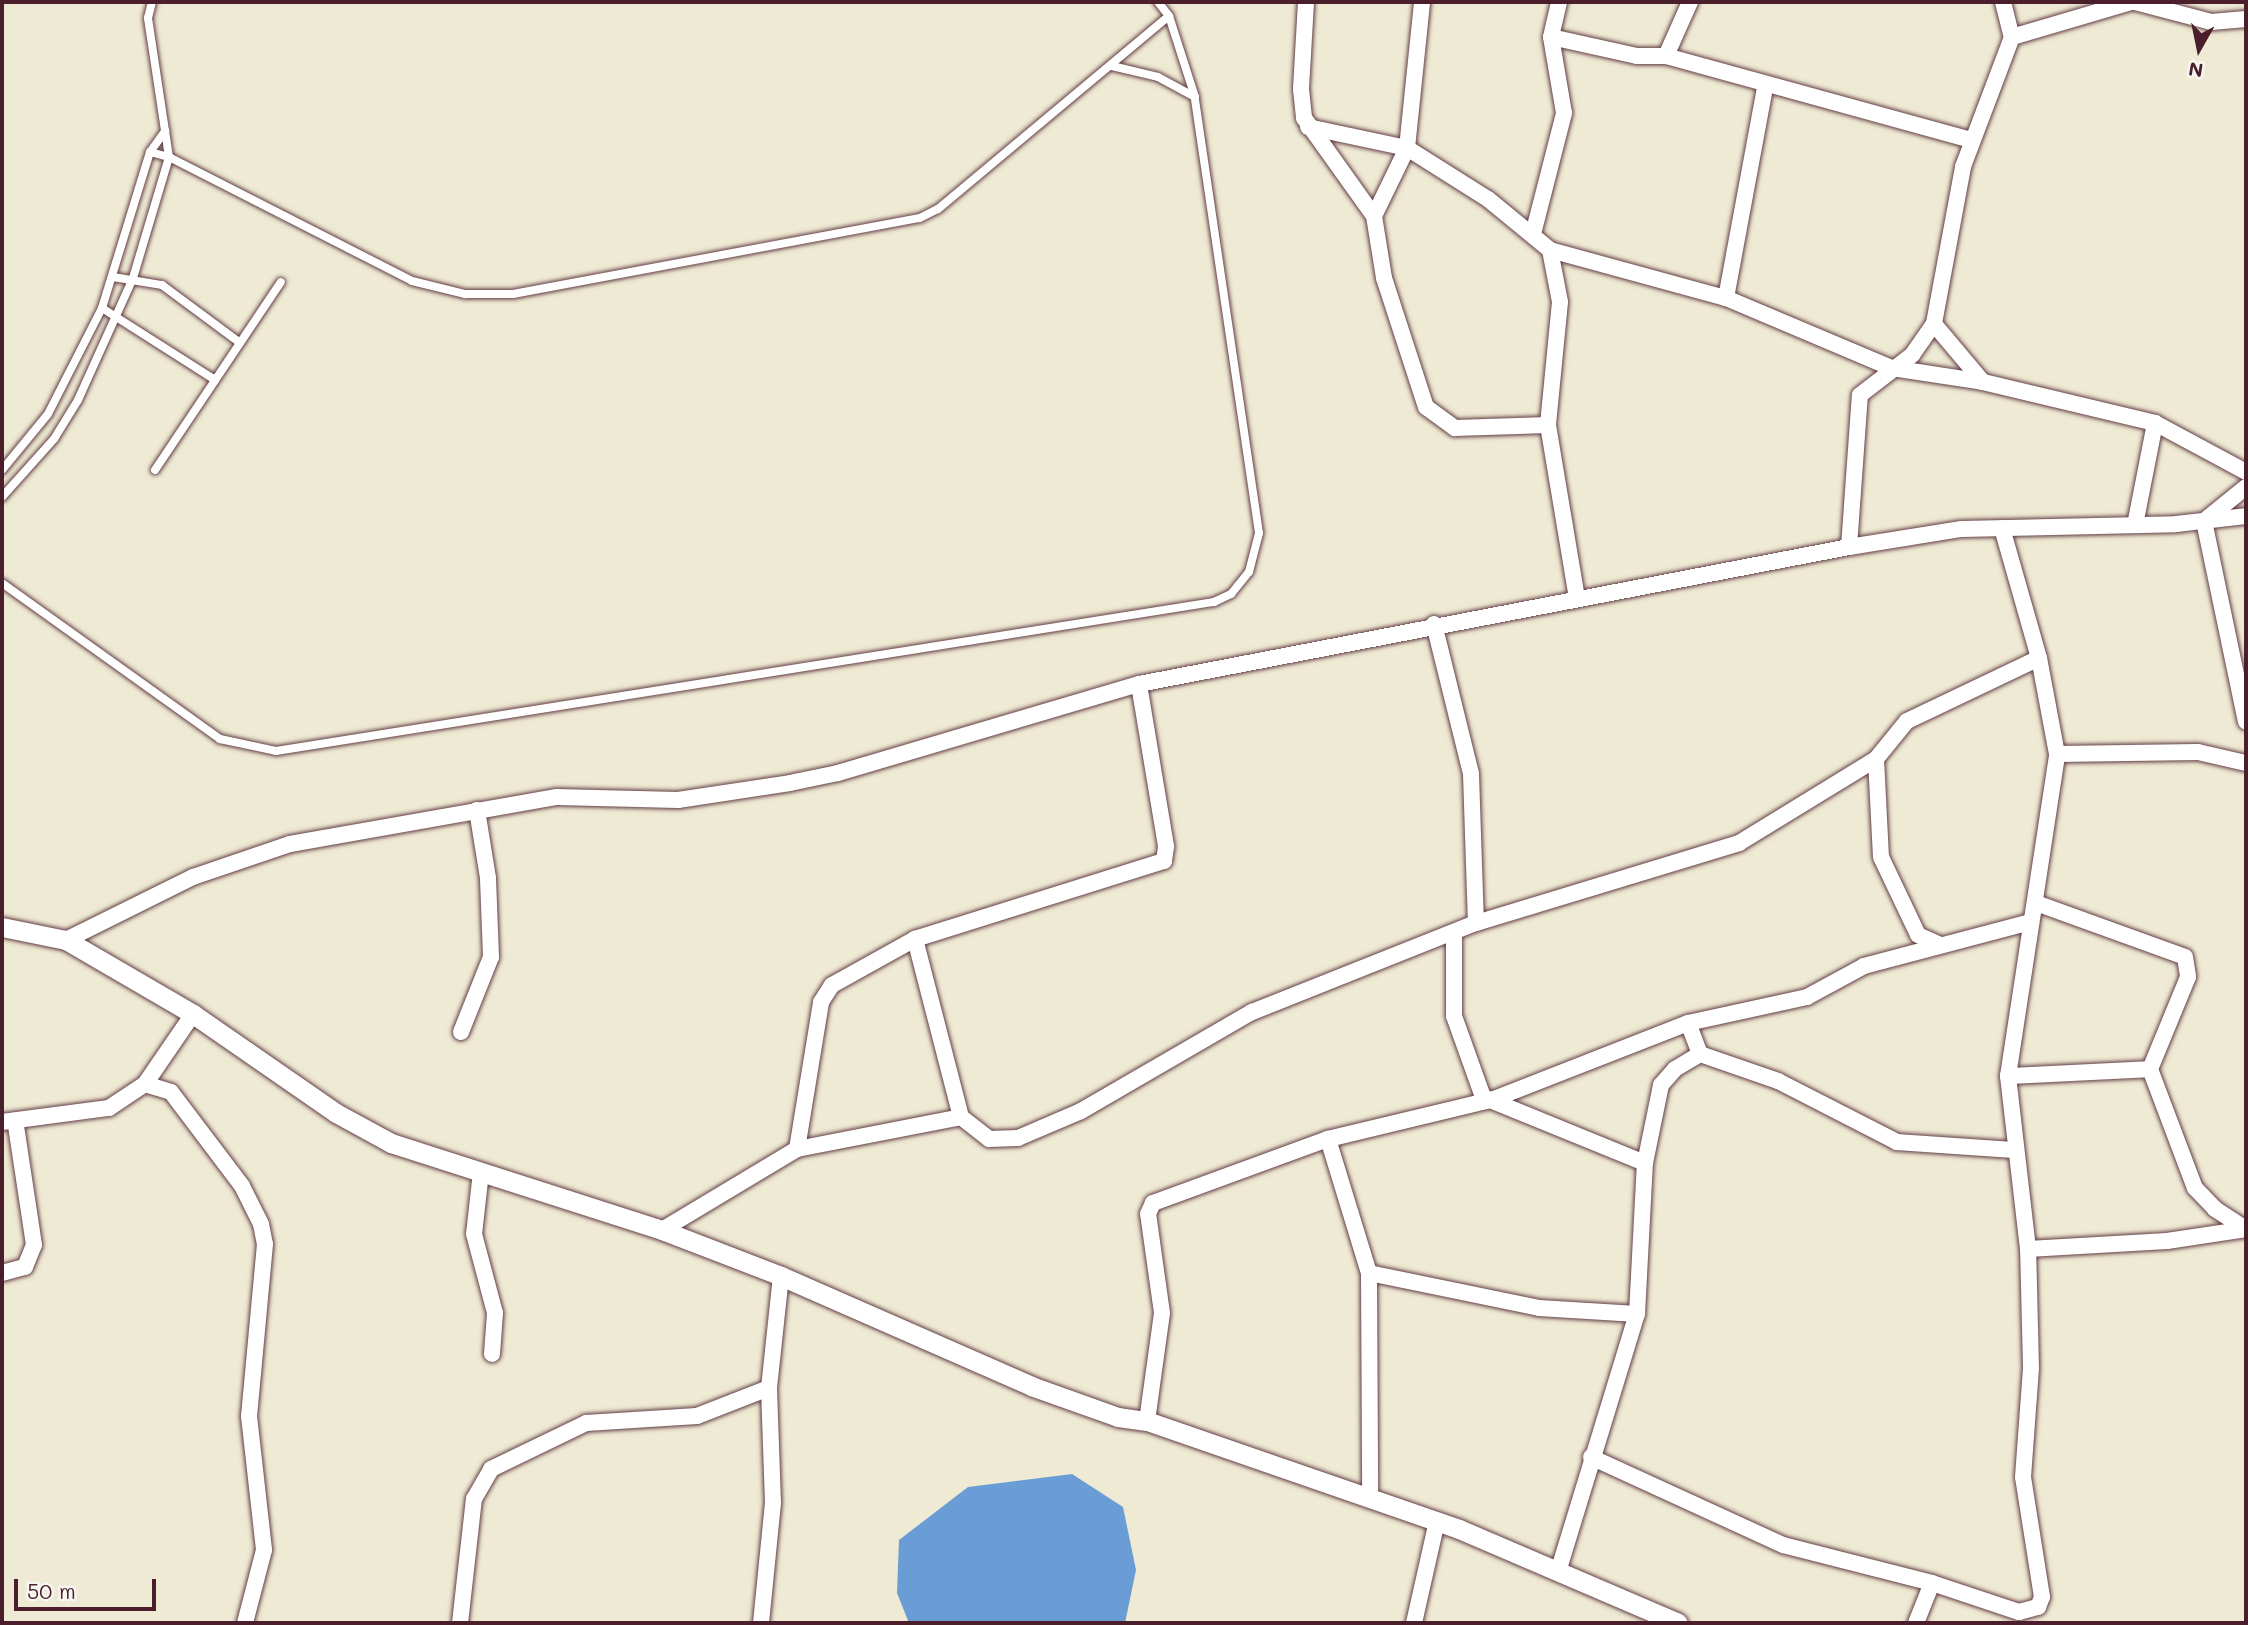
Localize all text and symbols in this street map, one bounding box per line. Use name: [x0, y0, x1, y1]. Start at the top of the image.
north arrow: [2164, 14, 2234, 84]
text: N: [2187, 57, 2205, 84]
scale bar: [18, 1566, 159, 1610]
text: 50 m: [27, 1577, 76, 1604]

